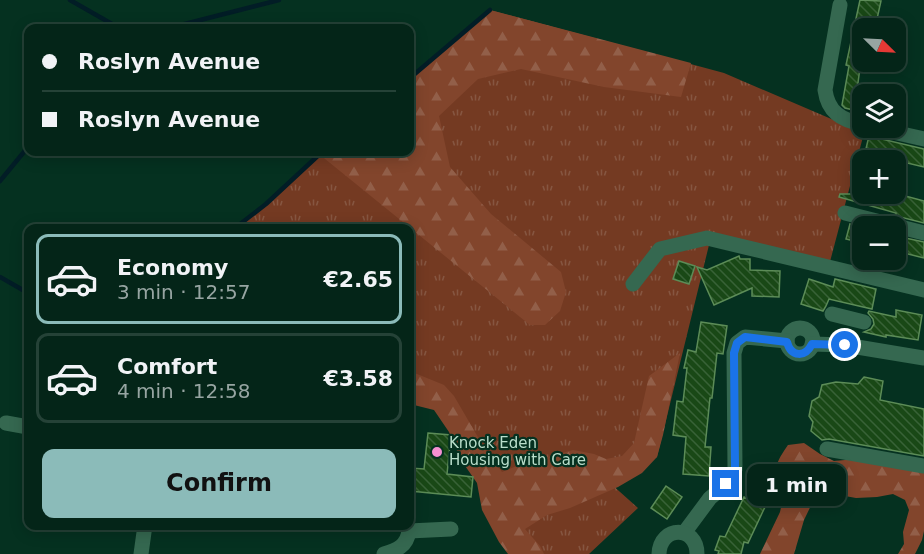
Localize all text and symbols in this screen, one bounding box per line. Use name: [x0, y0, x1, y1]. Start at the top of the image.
north arrow: [852, 18, 906, 72]
map controls: [852, 18, 906, 270]
text: Roslyn Avenue: [78, 49, 260, 74]
button: layers: [852, 84, 906, 138]
text: Roslyn Avenue: [78, 107, 260, 132]
button: +: [852, 150, 906, 204]
button: −: [852, 216, 906, 270]
icon: car: [45, 252, 99, 306]
text: Economy: [117, 255, 228, 280]
text: €2.65: [323, 267, 393, 292]
text: 3 min · 12:57: [117, 280, 251, 304]
route start: [831, 331, 858, 358]
icon: car: [45, 351, 99, 405]
text: Comfort: [117, 354, 217, 379]
text: €3.58: [323, 366, 393, 391]
text: 4 min · 12:58: [117, 379, 251, 403]
place label: Knock Eden Housing with Care: [449, 434, 586, 469]
marker: Knock Eden Housing with Care: [430, 445, 444, 459]
button: Confirm: [42, 449, 396, 518]
callout: 1 min: [747, 463, 846, 505]
route end: [712, 470, 739, 497]
text: 1 min: [765, 473, 828, 497]

